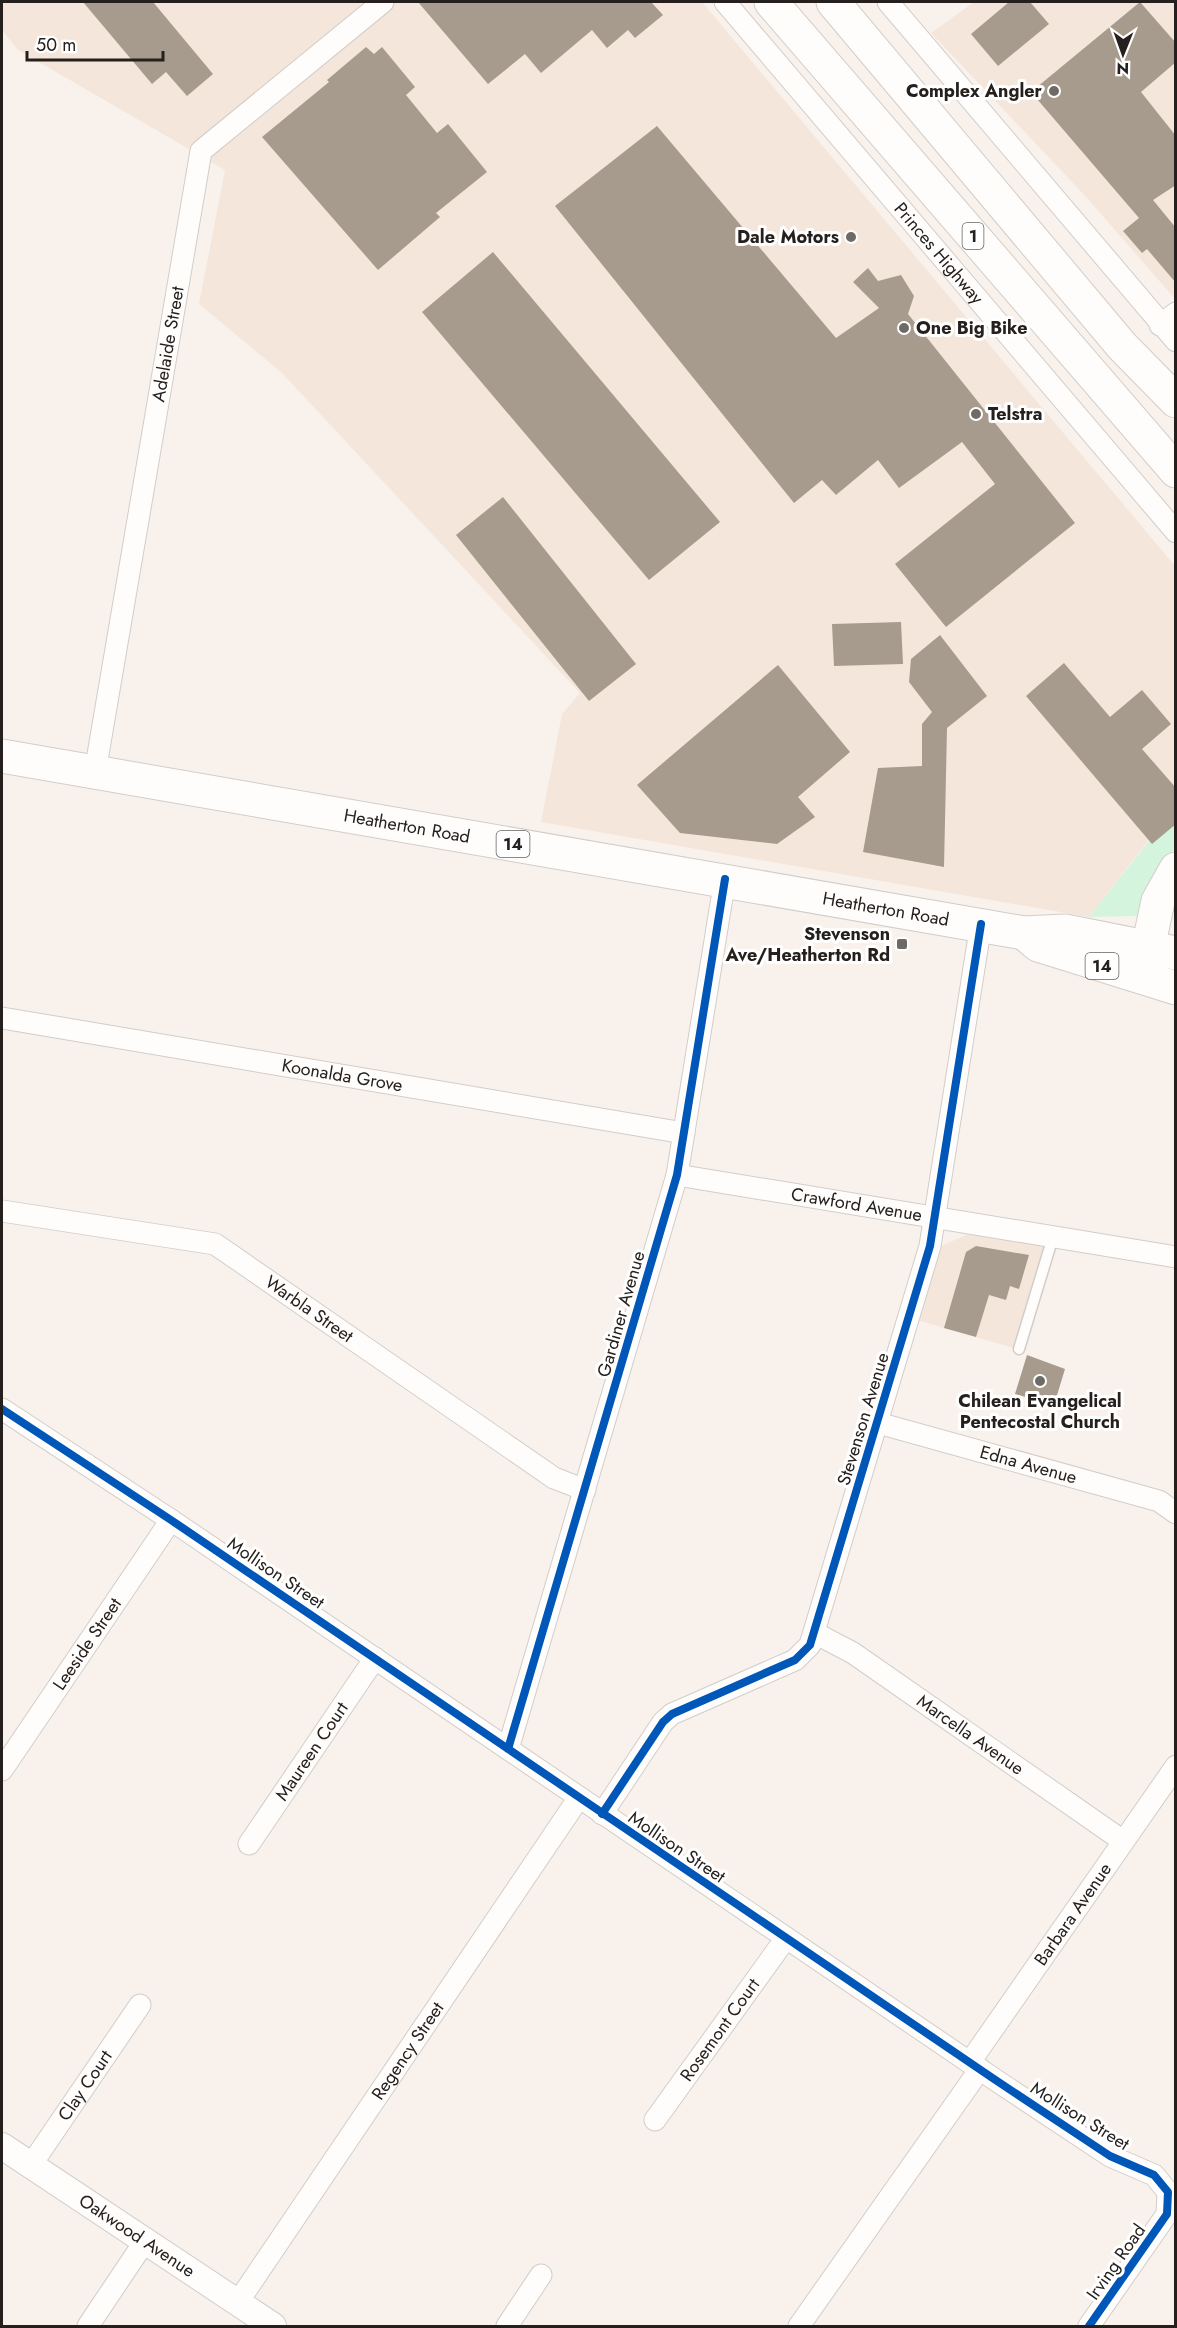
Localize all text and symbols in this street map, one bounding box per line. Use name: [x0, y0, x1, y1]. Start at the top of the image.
scale bar: [27, 24, 164, 62]
north arrow: [1093, 24, 1153, 84]
text: 50 m: [36, 32, 76, 58]
text: N: [1116, 57, 1129, 80]
place label: Complex Angler: [906, 78, 1043, 104]
marker: Complex Angler: [1047, 84, 1061, 98]
street label: Princes Highway: [888, 197, 990, 310]
road number: 1: [962, 223, 984, 249]
place label: Dale Motors: [737, 224, 839, 250]
marker: Dale Motors: [844, 230, 858, 244]
street label: Adelaide Street: [145, 284, 191, 404]
place label: One Big Bike: [916, 315, 1028, 341]
marker: One Big Bike: [897, 321, 911, 335]
place label: Telstra: [988, 401, 1043, 427]
marker: Telstra: [969, 407, 983, 421]
street label: Heatherton Road: [342, 802, 472, 850]
road number: 14: [496, 831, 530, 857]
street label: Heatherton Road: [821, 885, 951, 933]
place label: Stevenson Ave/Heatherton Rd: [724, 921, 890, 968]
marker: Stevenson Ave/Heatherton Rd: [895, 937, 909, 951]
road number: 14: [1086, 953, 1118, 979]
street label: Koonalda Grove: [280, 1052, 405, 1098]
street label: Crawford Avenue: [789, 1181, 924, 1228]
street label: Gardiner Avenue: [591, 1248, 651, 1380]
street label: Warbla Street: [260, 1269, 359, 1349]
street label: Stevenson Avenue: [830, 1349, 896, 1489]
marker: Chilean Evangelical Pentecostal Church: [1033, 1374, 1047, 1388]
place label: Chilean Evangelical Pentecostal Church: [958, 1388, 1122, 1435]
street label: Edna Avenue: [977, 1439, 1080, 1491]
street label: Mollison Street: [222, 1531, 330, 1616]
street label: Leeside Street: [47, 1592, 128, 1696]
street label: Marcella Avenue: [911, 1688, 1029, 1781]
street label: Maureen Court: [269, 1696, 355, 1806]
street label: Mollison Street: [623, 1805, 731, 1890]
street label: Barbara Avenue: [1028, 1857, 1118, 1971]
street label: Rosemont Court: [674, 1972, 766, 2087]
street label: Regency Street: [365, 1996, 451, 2105]
street label: Clay Court: [52, 2045, 119, 2126]
street label: Mollison Street: [1026, 2075, 1135, 2157]
street label: Oakwood Avenue: [74, 2188, 200, 2284]
street label: Irving Road: [1080, 2219, 1152, 2305]

